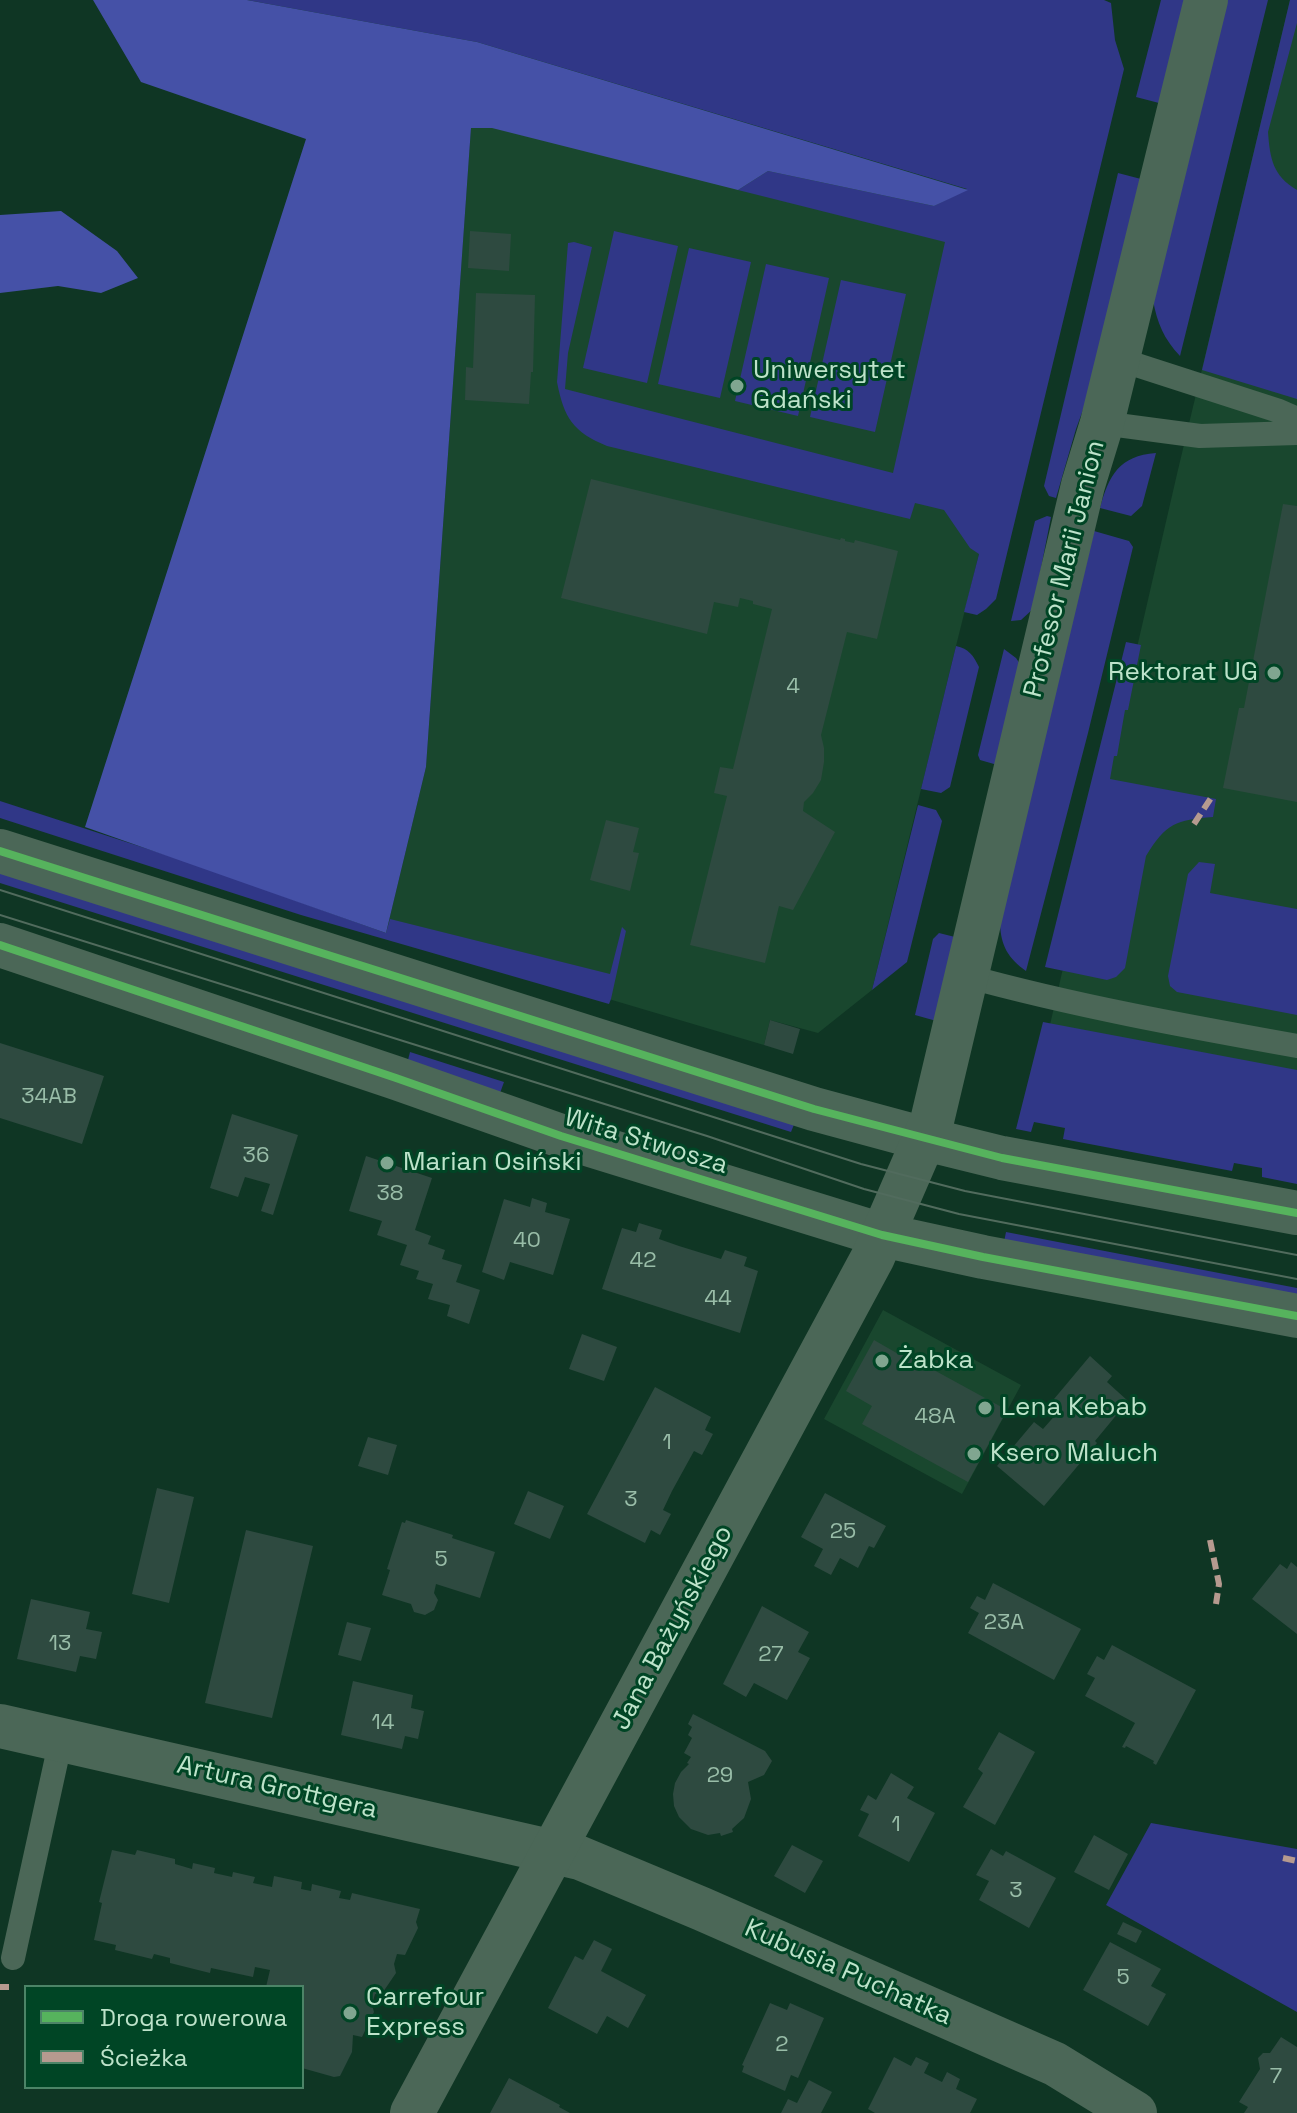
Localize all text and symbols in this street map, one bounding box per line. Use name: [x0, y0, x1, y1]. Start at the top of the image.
place label: Uniwersytet Gdański: [753, 355, 906, 416]
marker: Uniwersytet Gdański: [728, 377, 746, 395]
street label: Profesor Marii Janion: [1018, 437, 1112, 701]
place label: Rektorat UG: [1108, 657, 1258, 689]
marker: Rektorat UG: [1265, 664, 1283, 682]
house number: 4: [786, 674, 800, 700]
house number: 34AB: [21, 1084, 77, 1110]
street label: Wita Stwosza: [560, 1102, 732, 1182]
house number: 36: [243, 1143, 269, 1169]
place label: Marian Osiński: [403, 1147, 582, 1179]
marker: Marian Osiński: [378, 1154, 396, 1172]
house number: 38: [377, 1181, 403, 1207]
house number: 40: [513, 1228, 541, 1254]
house number: 42: [629, 1248, 657, 1274]
house number: 44: [704, 1286, 732, 1312]
place label: Żabka: [898, 1345, 973, 1377]
marker: Żabka: [873, 1352, 891, 1370]
place label: Lena Kebab: [1001, 1392, 1147, 1424]
marker: Lena Kebab: [976, 1399, 994, 1417]
house number: 48A: [914, 1404, 956, 1430]
house number: 1: [662, 1430, 672, 1456]
place label: Ksero Maluch: [990, 1438, 1158, 1470]
marker: Ksero Maluch: [965, 1445, 983, 1463]
house number: 3: [624, 1487, 638, 1513]
house number: 25: [830, 1519, 856, 1545]
street label: Jana Bażyńskiego: [606, 1520, 740, 1736]
house number: 5: [434, 1547, 448, 1573]
house number: 23A: [984, 1610, 1024, 1636]
house number: 13: [49, 1631, 71, 1657]
house number: 27: [758, 1642, 784, 1668]
house number: 14: [372, 1710, 394, 1736]
street label: Artura Grottgera: [174, 1750, 380, 1826]
house number: 29: [707, 1763, 733, 1789]
house number: 1: [891, 1812, 901, 1838]
house number: 3: [1009, 1878, 1023, 1904]
street label: Kubusia Puchatka: [740, 1913, 956, 2033]
house number: 5: [1116, 1965, 1130, 1991]
place label: Carrefour Express: [366, 1982, 484, 2044]
legend: [24, 1985, 304, 2089]
text: Droga rowerowa: [100, 2002, 287, 2033]
marker: Carrefour Express: [341, 2004, 359, 2022]
house number: 2: [775, 2032, 789, 2058]
text: Ścieżka: [100, 2042, 188, 2073]
house number: 7: [1270, 2064, 1282, 2090]

